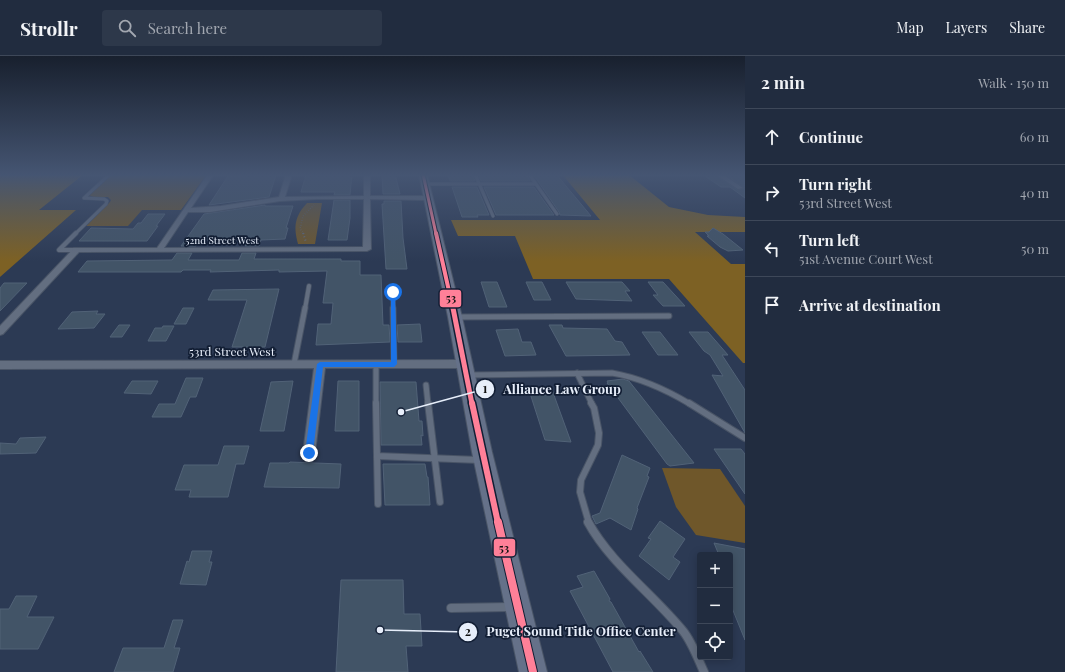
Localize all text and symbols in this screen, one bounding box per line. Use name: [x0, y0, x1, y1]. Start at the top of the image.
search box: [102, 10, 382, 46]
text: Strollr: [20, 15, 78, 41]
icon: search: [116, 17, 138, 39]
text: Search here: [148, 18, 227, 38]
text: Map: [896, 18, 924, 37]
text: Layers: [946, 18, 987, 37]
text: Share: [1009, 18, 1045, 37]
text: 2 min: [761, 71, 805, 93]
text: Walk · 150 m: [978, 74, 1049, 91]
icon: ahead: [761, 126, 783, 148]
text: Continue: [799, 127, 863, 147]
text: 60 m: [1020, 128, 1049, 145]
text: Turn right: [799, 174, 872, 194]
icon: right: [761, 182, 783, 204]
text: 40 m: [1020, 184, 1049, 201]
text: 53rd Street West: [799, 194, 892, 211]
text: Turn left: [799, 230, 860, 250]
street label: 52nd Street West: [185, 233, 259, 247]
icon: left: [761, 238, 783, 260]
text: 50 m: [1021, 240, 1049, 257]
text: 51st Avenue Court West: [799, 250, 933, 267]
route start: [384, 283, 402, 301]
line badge: 53: [439, 289, 462, 308]
text: 53: [446, 290, 456, 305]
icon: arrive: [761, 294, 783, 316]
text: Arrive at destination: [799, 295, 941, 315]
street label: 53rd Street West: [189, 343, 276, 359]
callout: Alliance Law Group: [475, 377, 629, 402]
text: 1: [483, 380, 488, 396]
text: Alliance Law Group: [502, 380, 621, 397]
route end: [300, 444, 318, 462]
line badge: 53: [493, 538, 516, 557]
text: 53: [499, 540, 509, 555]
map controls: [697, 552, 733, 660]
button: +: [697, 552, 733, 588]
button: −: [697, 588, 733, 624]
callout: Puget Sound Title Office Center: [458, 619, 684, 644]
text: Puget Sound Title Office Center: [486, 622, 676, 639]
text: 2: [465, 623, 471, 639]
button: locate: [697, 624, 733, 660]

